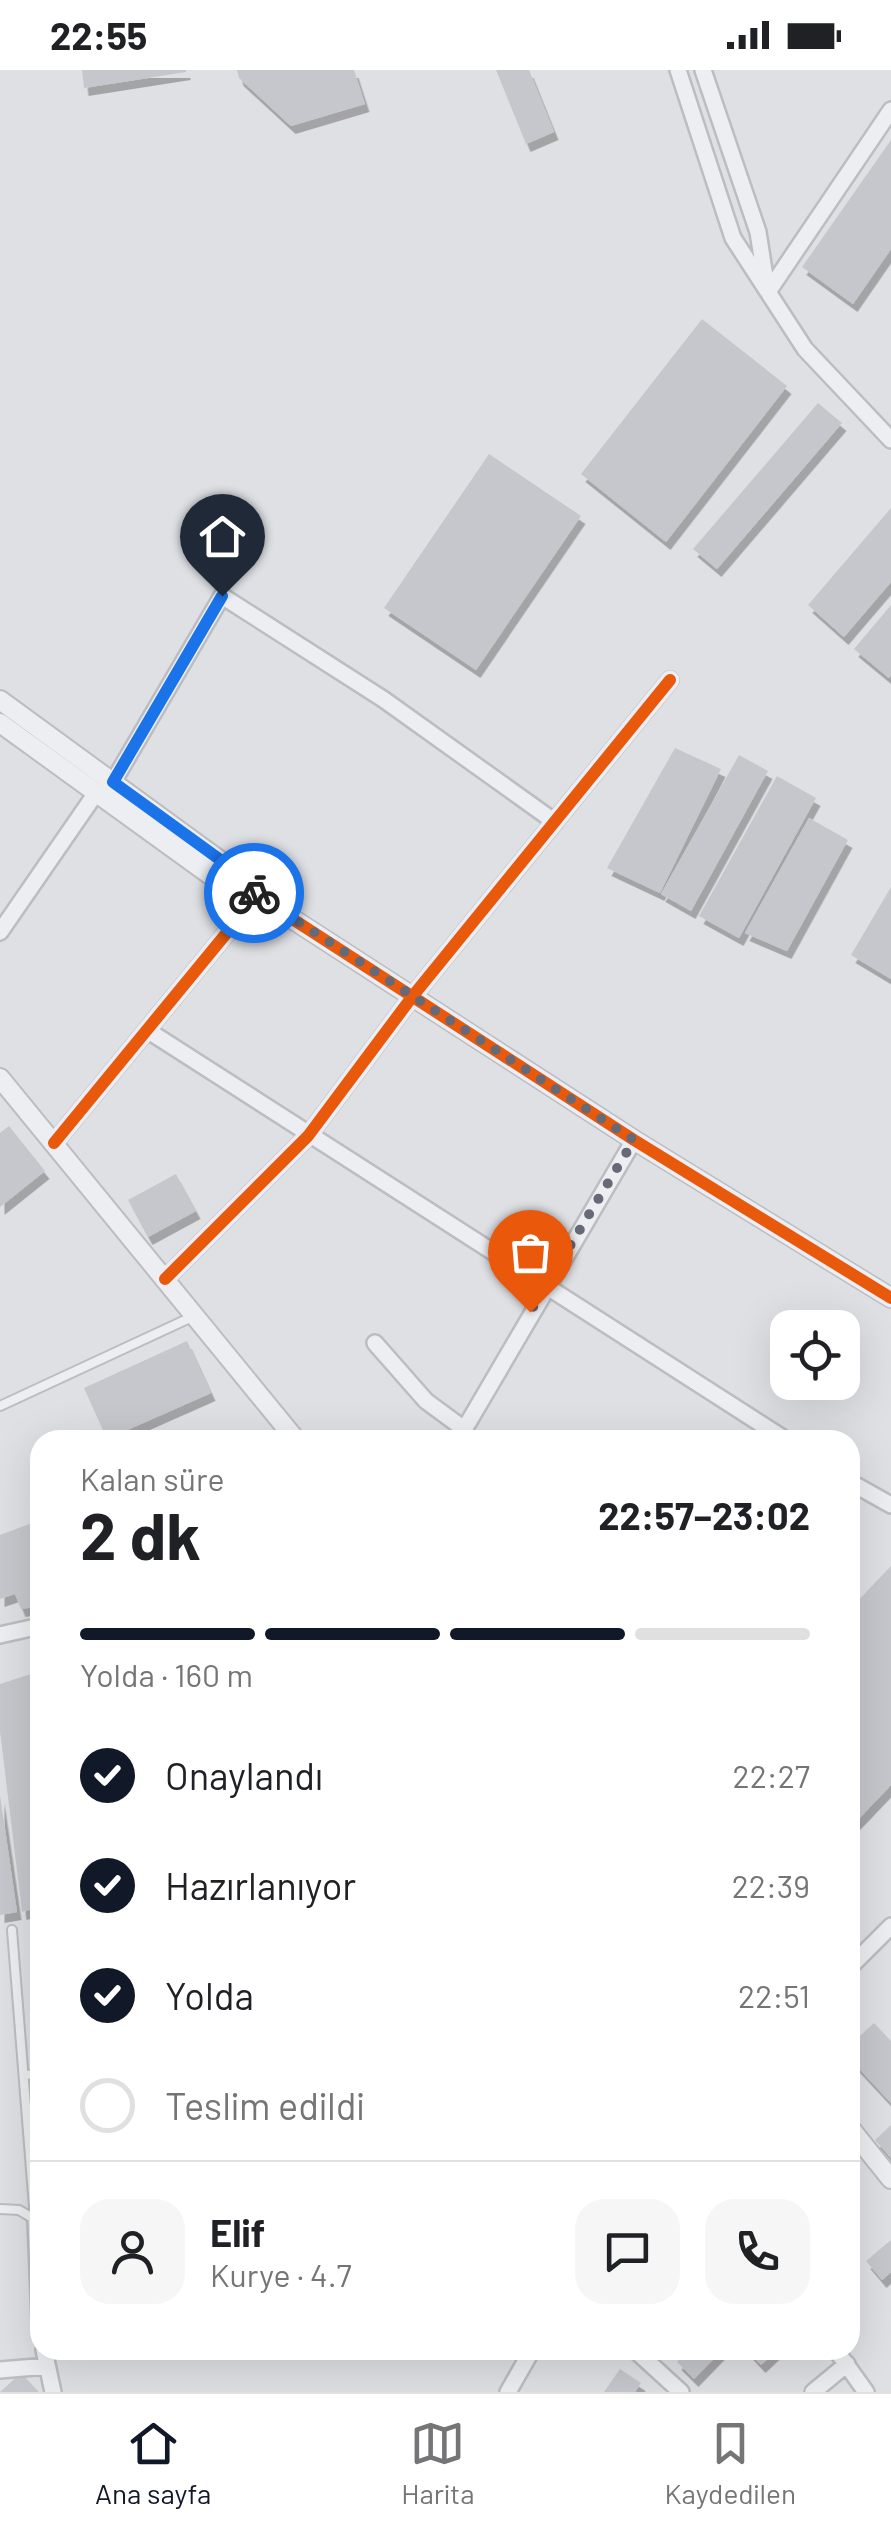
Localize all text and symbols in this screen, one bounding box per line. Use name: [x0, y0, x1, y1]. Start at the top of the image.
text: 22:55: [50, 12, 147, 58]
pin: [180, 494, 265, 597]
icon: home: [195, 509, 250, 564]
courier: [204, 843, 304, 943]
icon: bike: [227, 866, 282, 921]
pin: [488, 1210, 573, 1313]
icon: bag: [503, 1225, 558, 1280]
map controls: [770, 1310, 860, 1400]
button: locate: [770, 1310, 860, 1400]
text: Kalan süre: [80, 1459, 224, 1497]
text: 22:57–23:02: [598, 1492, 810, 1538]
text: 2 dk: [80, 1495, 201, 1573]
text: Yolda · 160 m: [80, 1655, 253, 1693]
icon: check: [80, 1748, 135, 1803]
text: Onaylandı: [165, 1752, 323, 1798]
text: 22:27: [733, 1756, 810, 1794]
icon: check: [80, 1858, 135, 1913]
text: Hazırlanıyor: [165, 1862, 356, 1908]
text: 22:39: [732, 1866, 810, 1904]
icon: check: [80, 1968, 135, 2023]
text: Yolda: [165, 1972, 254, 2018]
text: 22:51: [738, 1976, 810, 2014]
text: Teslim edildi: [165, 2082, 365, 2128]
button: person: [80, 2199, 185, 2304]
button: chat: [575, 2199, 680, 2304]
button: phone: [705, 2199, 810, 2304]
text: Elif: [210, 2209, 265, 2255]
text: Kurye · 4.7: [210, 2255, 352, 2293]
tab: Ana sayfa: [95, 2416, 211, 2510]
tab: Harita: [401, 2416, 474, 2510]
tab: Kaydedilen: [664, 2416, 796, 2510]

